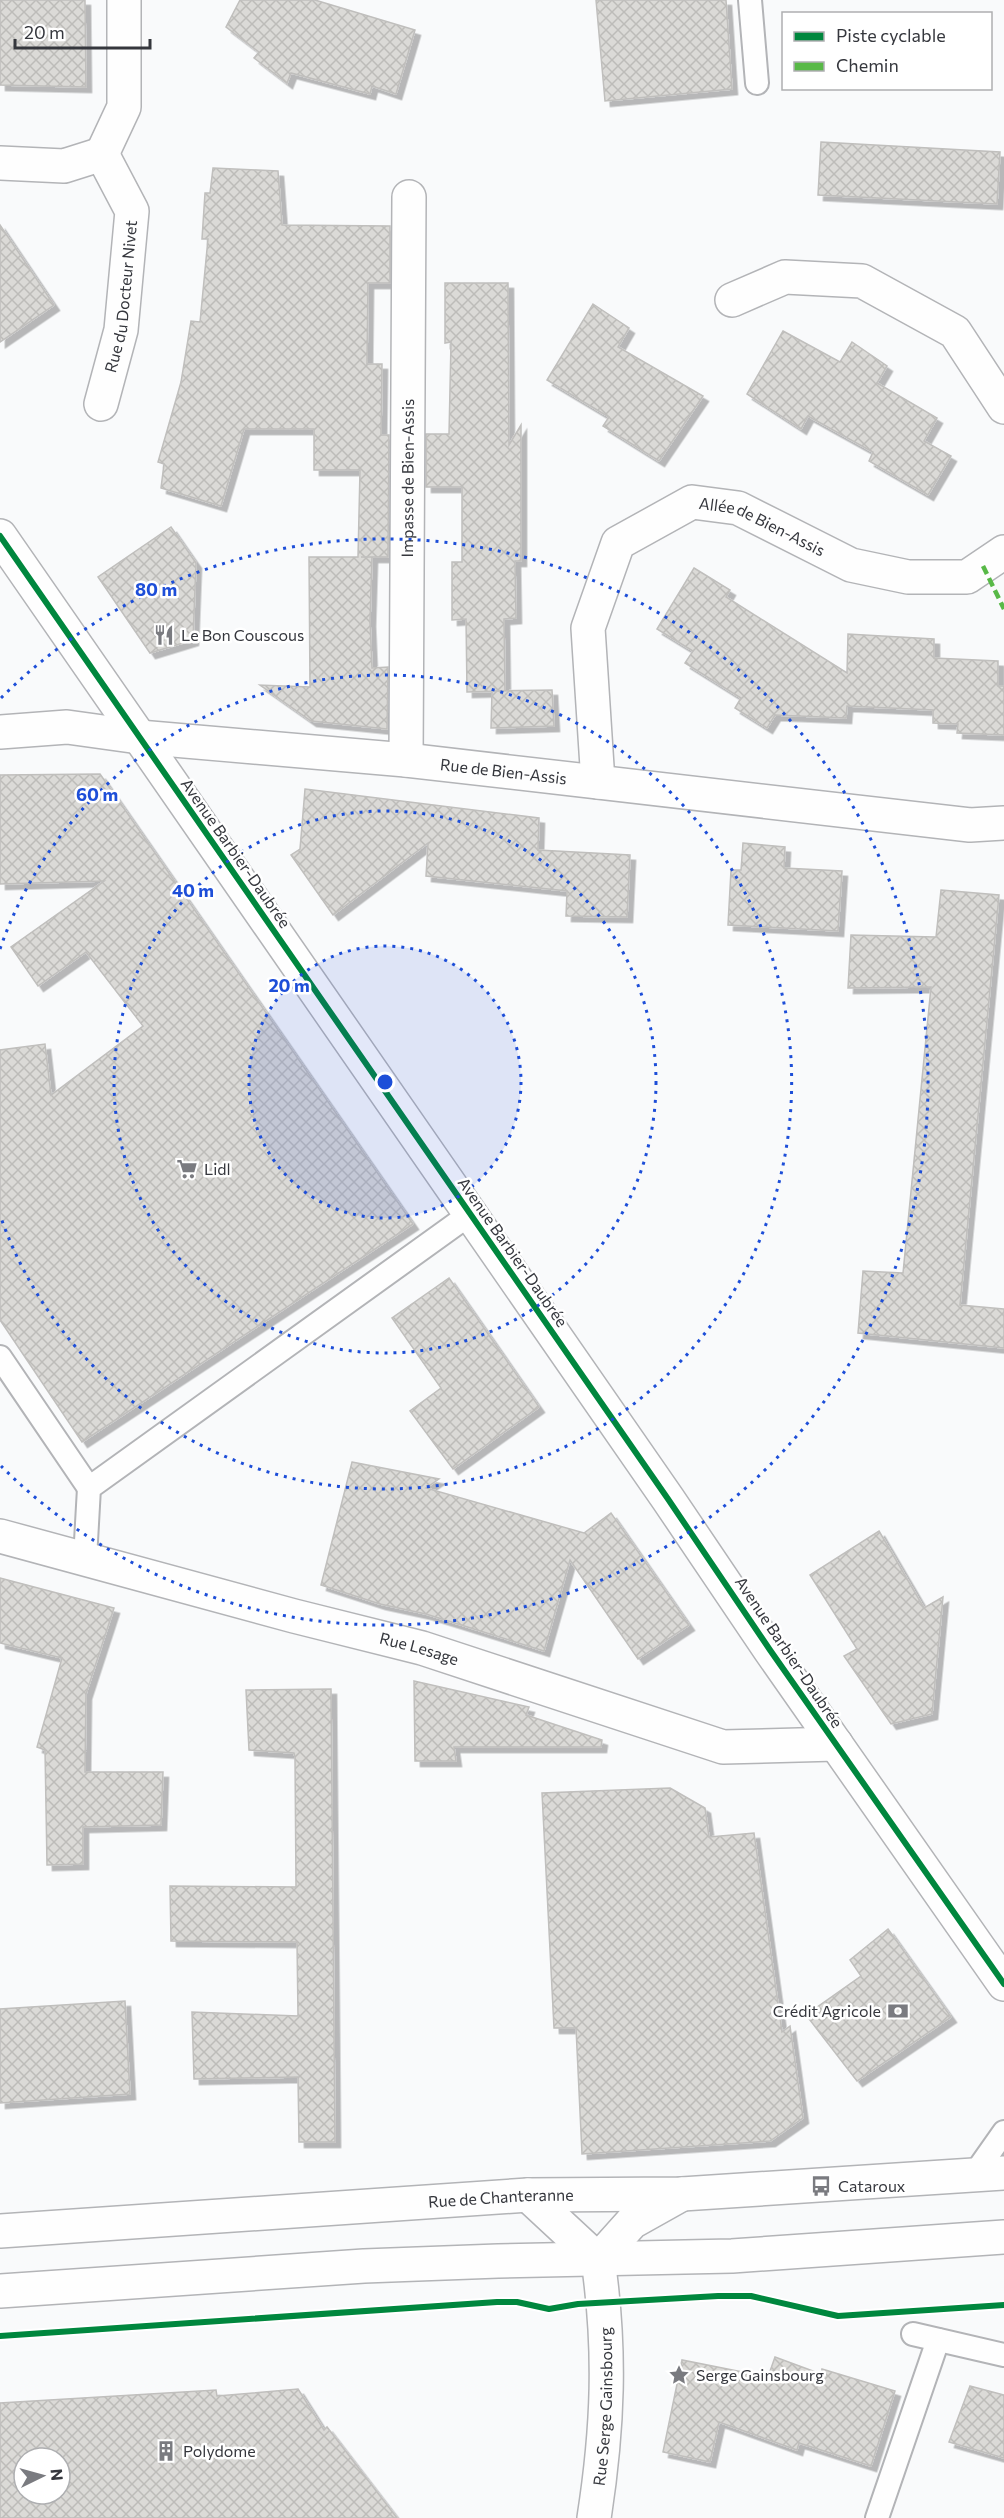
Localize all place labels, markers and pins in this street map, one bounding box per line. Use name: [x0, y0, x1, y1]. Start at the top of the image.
restaurant icon: Le Bon Couscous: [152, 623, 176, 647]
place label: Le Bon Couscous: [181, 625, 304, 644]
centre of rings: [375, 1072, 395, 1092]
supermarket icon: Lidl: [175, 1157, 199, 1181]
place label: Lidl: [204, 1159, 231, 1178]
bank icon: Crédit Agricole: [886, 1999, 910, 2023]
place label: Crédit Agricole: [773, 2001, 881, 2020]
bus stop icon: Cataroux: [809, 2174, 833, 2198]
place label: Cataroux: [838, 2176, 906, 2195]
place icon: Serge Gainsbourg: [667, 2363, 691, 2387]
place label: Serge Gainsbourg: [696, 2365, 824, 2384]
building icon: Polydome: [154, 2439, 178, 2463]
place label: Polydome: [183, 2441, 256, 2460]

